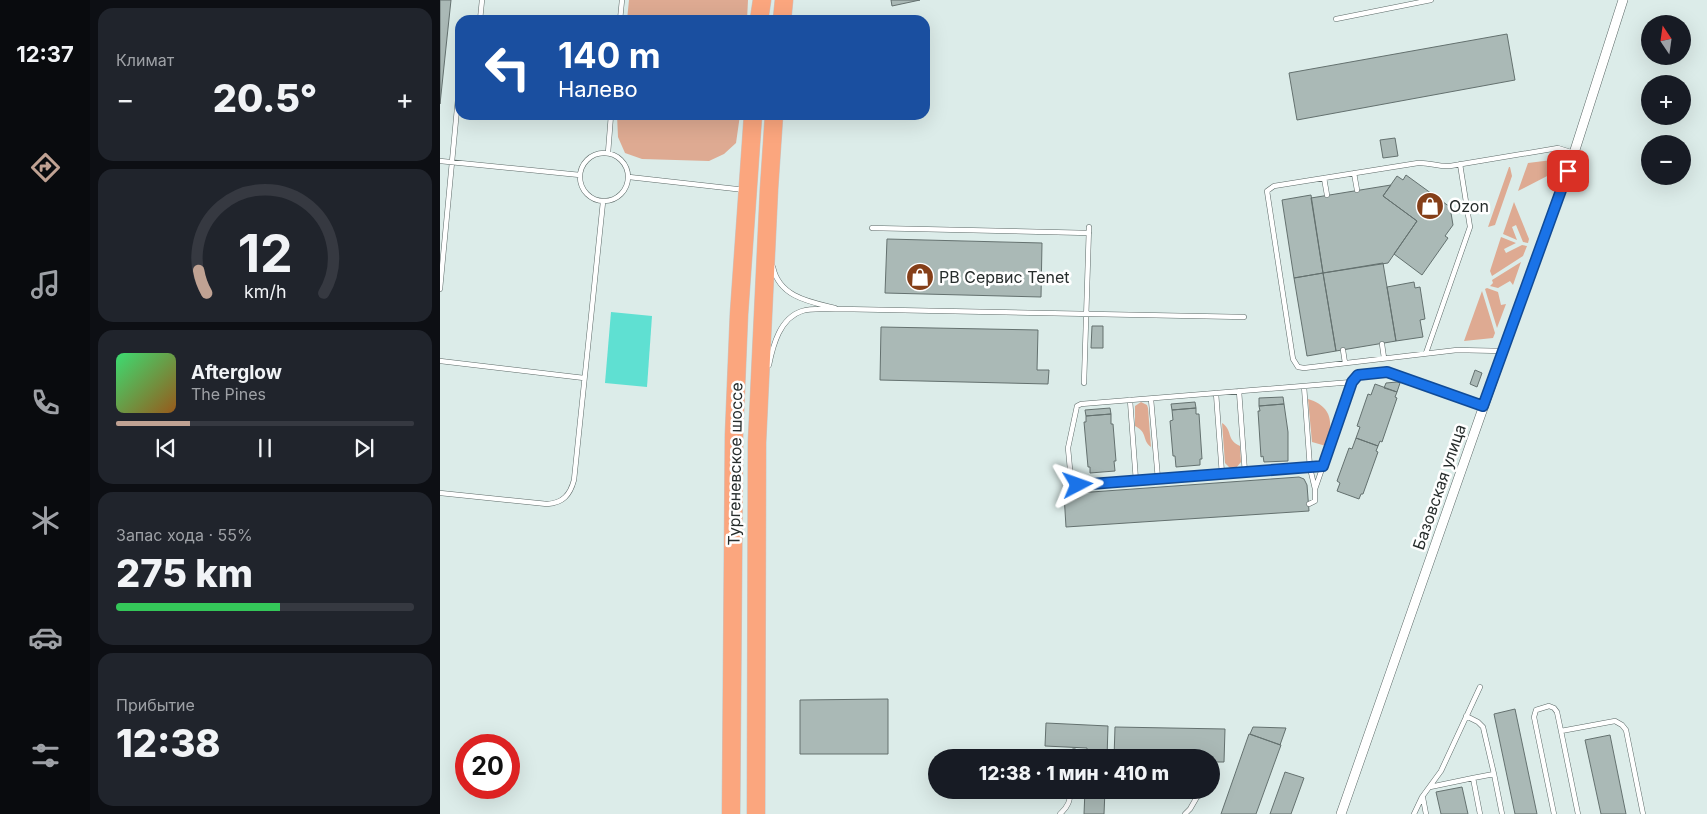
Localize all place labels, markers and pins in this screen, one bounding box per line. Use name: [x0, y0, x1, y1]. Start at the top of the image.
pin: [1547, 150, 1589, 192]
shop icon: Ozon: [1415, 191, 1445, 221]
place label: Ozon: [1449, 196, 1489, 216]
shop icon: PB Сервис Tenet: [905, 262, 935, 292]
place label: PB Сервис Tenet: [939, 267, 1070, 287]

